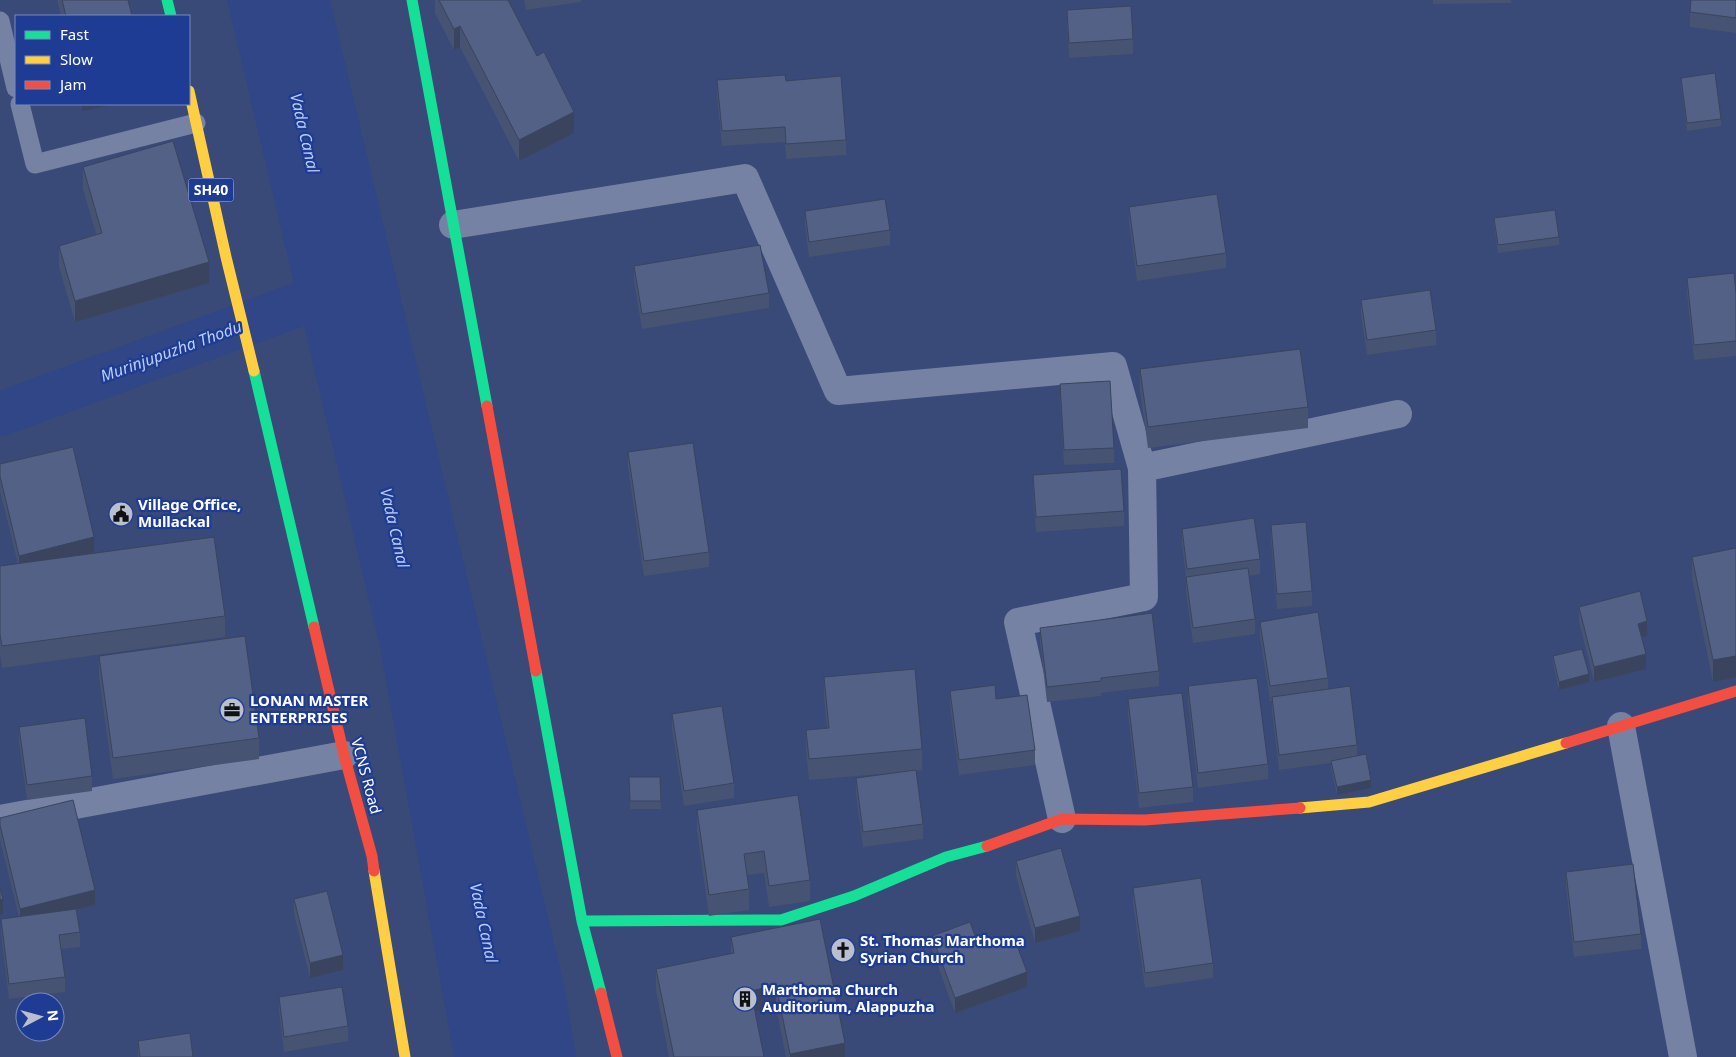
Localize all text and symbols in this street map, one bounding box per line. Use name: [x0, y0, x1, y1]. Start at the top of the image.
legend: [15, 15, 190, 105]
text: Fast: [60, 24, 89, 44]
text: Slow: [60, 49, 93, 69]
text: Jam: [58, 74, 87, 94]
water label: Vada Canal: [285, 91, 325, 176]
road number: SH40: [188, 178, 234, 202]
water label: Murinjupuzha Thodu: [97, 315, 245, 387]
water label: Vada Canal: [375, 486, 415, 571]
place label: Village Office, Mullackal: [138, 494, 241, 531]
public building icon: Village Office, Mullackal: [108, 501, 134, 527]
place label: LONAN MASTER ENTERPRISES: [250, 690, 368, 727]
office icon: LONAN MASTER ENTERPRISES: [219, 697, 245, 723]
street label: VCNS Road: [347, 736, 387, 816]
water label: Vada Canal: [465, 881, 503, 966]
place label: St. Thomas Marthoma Syrian Church: [860, 930, 1025, 967]
church icon: St. Thomas Marthoma Syrian Church: [830, 937, 856, 963]
place label: Marthoma Church Auditorium, Alappuzha: [762, 979, 934, 1016]
building icon: Marthoma Church Auditorium, Alappuzha: [732, 986, 758, 1012]
north arrow: [15, 992, 65, 1042]
text: N: [43, 1009, 63, 1022]

